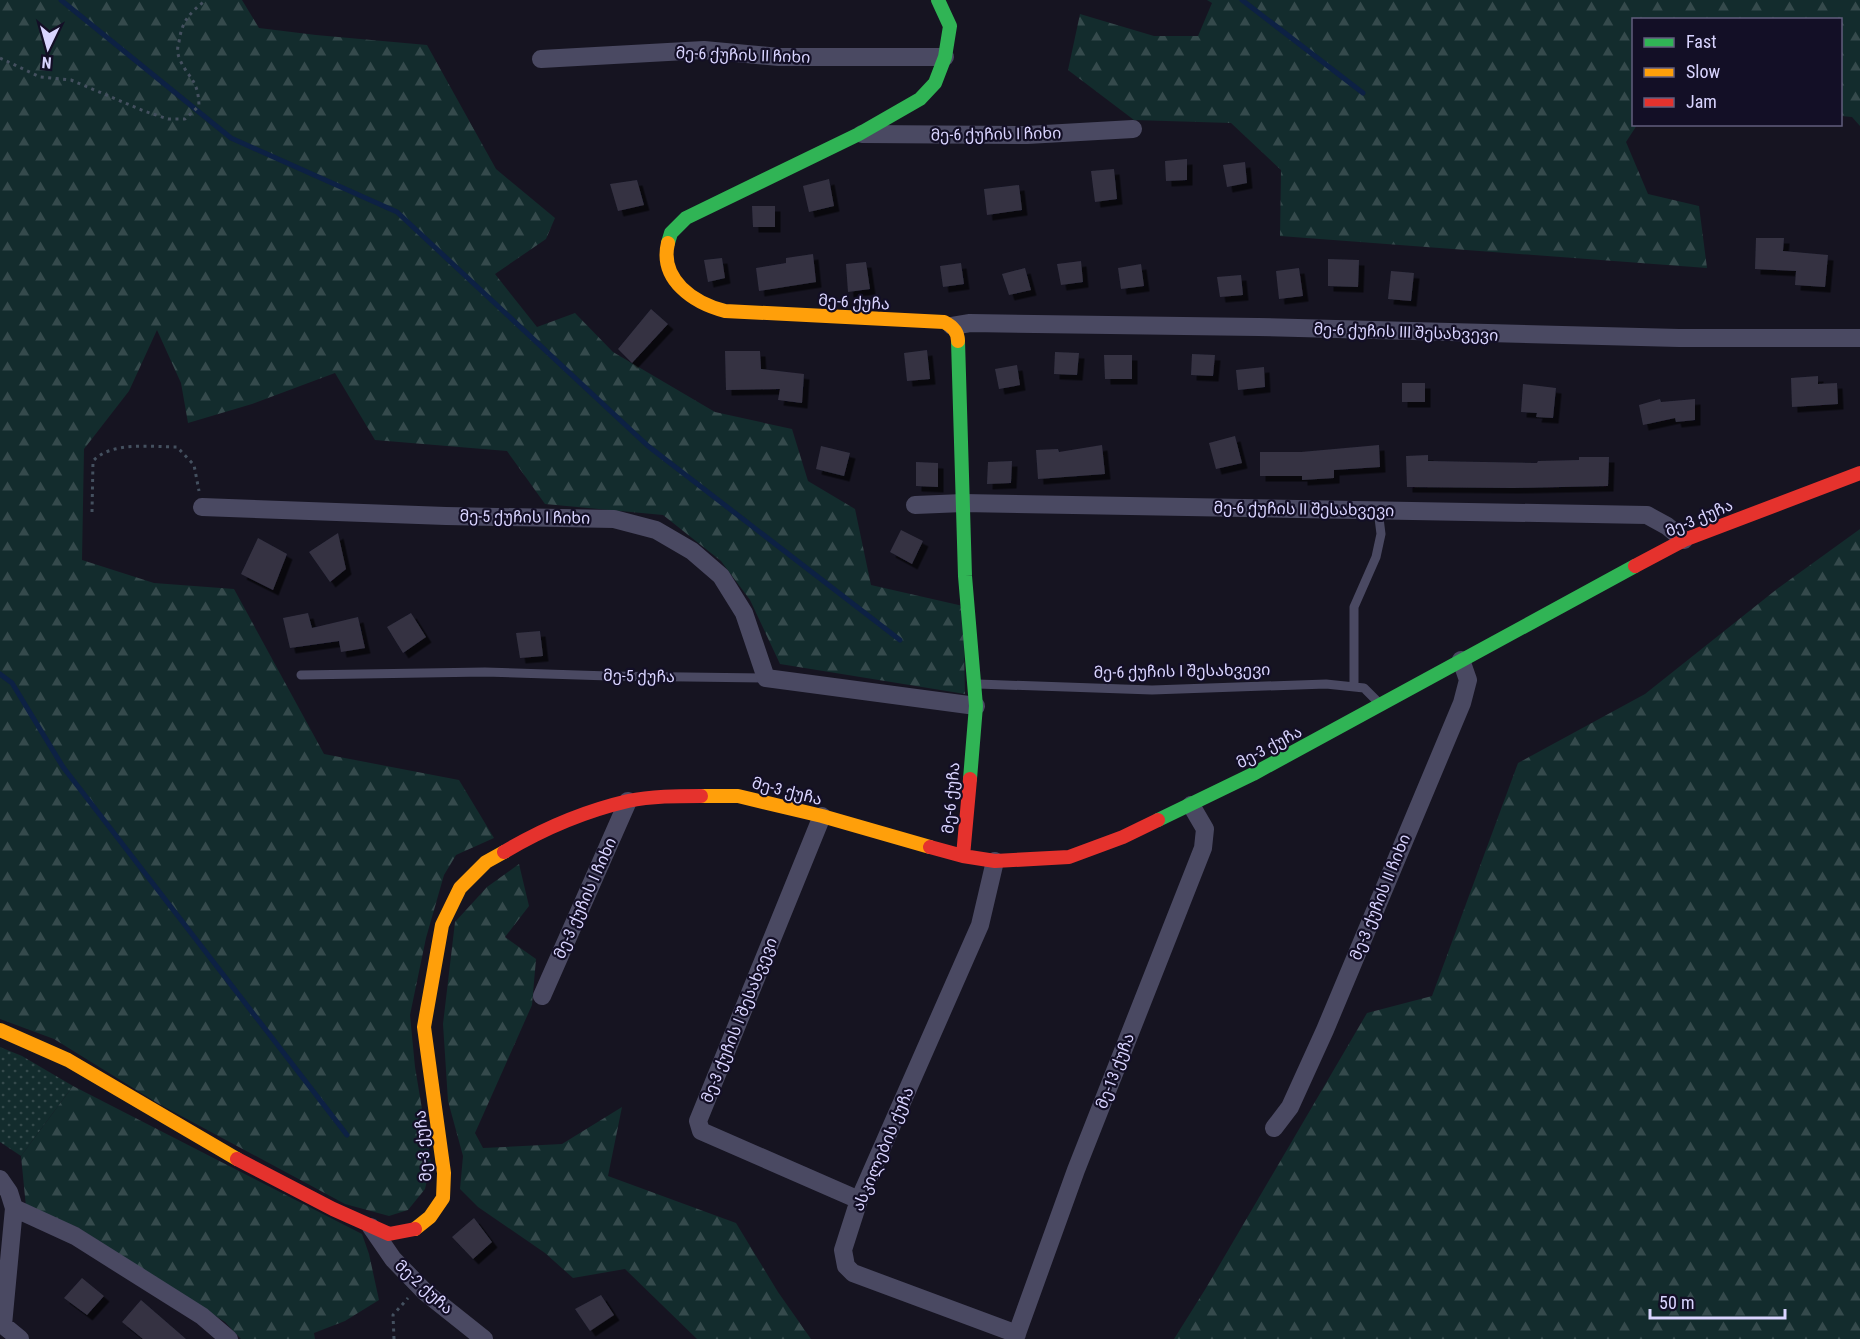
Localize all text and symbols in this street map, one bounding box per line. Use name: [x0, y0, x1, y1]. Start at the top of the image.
north arrow: [18, 18, 78, 78]
legend: [1632, 18, 1842, 126]
text: Fast: [1686, 31, 1717, 52]
street label: მე-6 ქუჩის II ჩიხი: [675, 43, 811, 67]
text: N: [41, 53, 52, 72]
text: Slow: [1686, 61, 1721, 82]
text: Jam: [1686, 91, 1717, 112]
street label: მე-6 ქუჩის I ჩიხი: [931, 123, 1061, 145]
street label: მე-6 ქუჩა: [818, 291, 890, 313]
street label: მე-6 ქუჩის III შესახვევი: [1313, 319, 1499, 345]
street label: მე-3 ქუჩა: [1662, 495, 1736, 541]
street label: მე-6 ქუჩის II შესახვევი: [1213, 498, 1395, 520]
street label: მე-5 ქუჩის I ჩიხი: [460, 506, 590, 528]
street label: მე-6 ქუჩის I შესახვევი: [1093, 660, 1271, 682]
street label: მე-5 ქუჩა: [603, 666, 675, 686]
street label: მე-3 ქუჩა: [1233, 722, 1305, 772]
street label: მე-6 ქუჩა: [938, 761, 964, 835]
street label: მე-3 ქუჩა: [750, 773, 824, 809]
street label: მე-3 ქუჩის II ჩიხი: [1346, 831, 1414, 963]
street label: მე-3 ქუჩის I ჩიხი: [550, 834, 620, 962]
street label: მე-3 ქუჩის I შესახვევი: [697, 935, 781, 1105]
street label: მე-13 ქუჩა: [1092, 1030, 1138, 1112]
street label: ასკილების ქუჩა: [848, 1084, 919, 1214]
street label: მე-3 ქუჩა: [410, 1109, 436, 1183]
street label: მე-2 ქუჩა: [391, 1256, 457, 1318]
scale bar: [1650, 1282, 1785, 1320]
text: 50 m: [1659, 1292, 1694, 1313]

